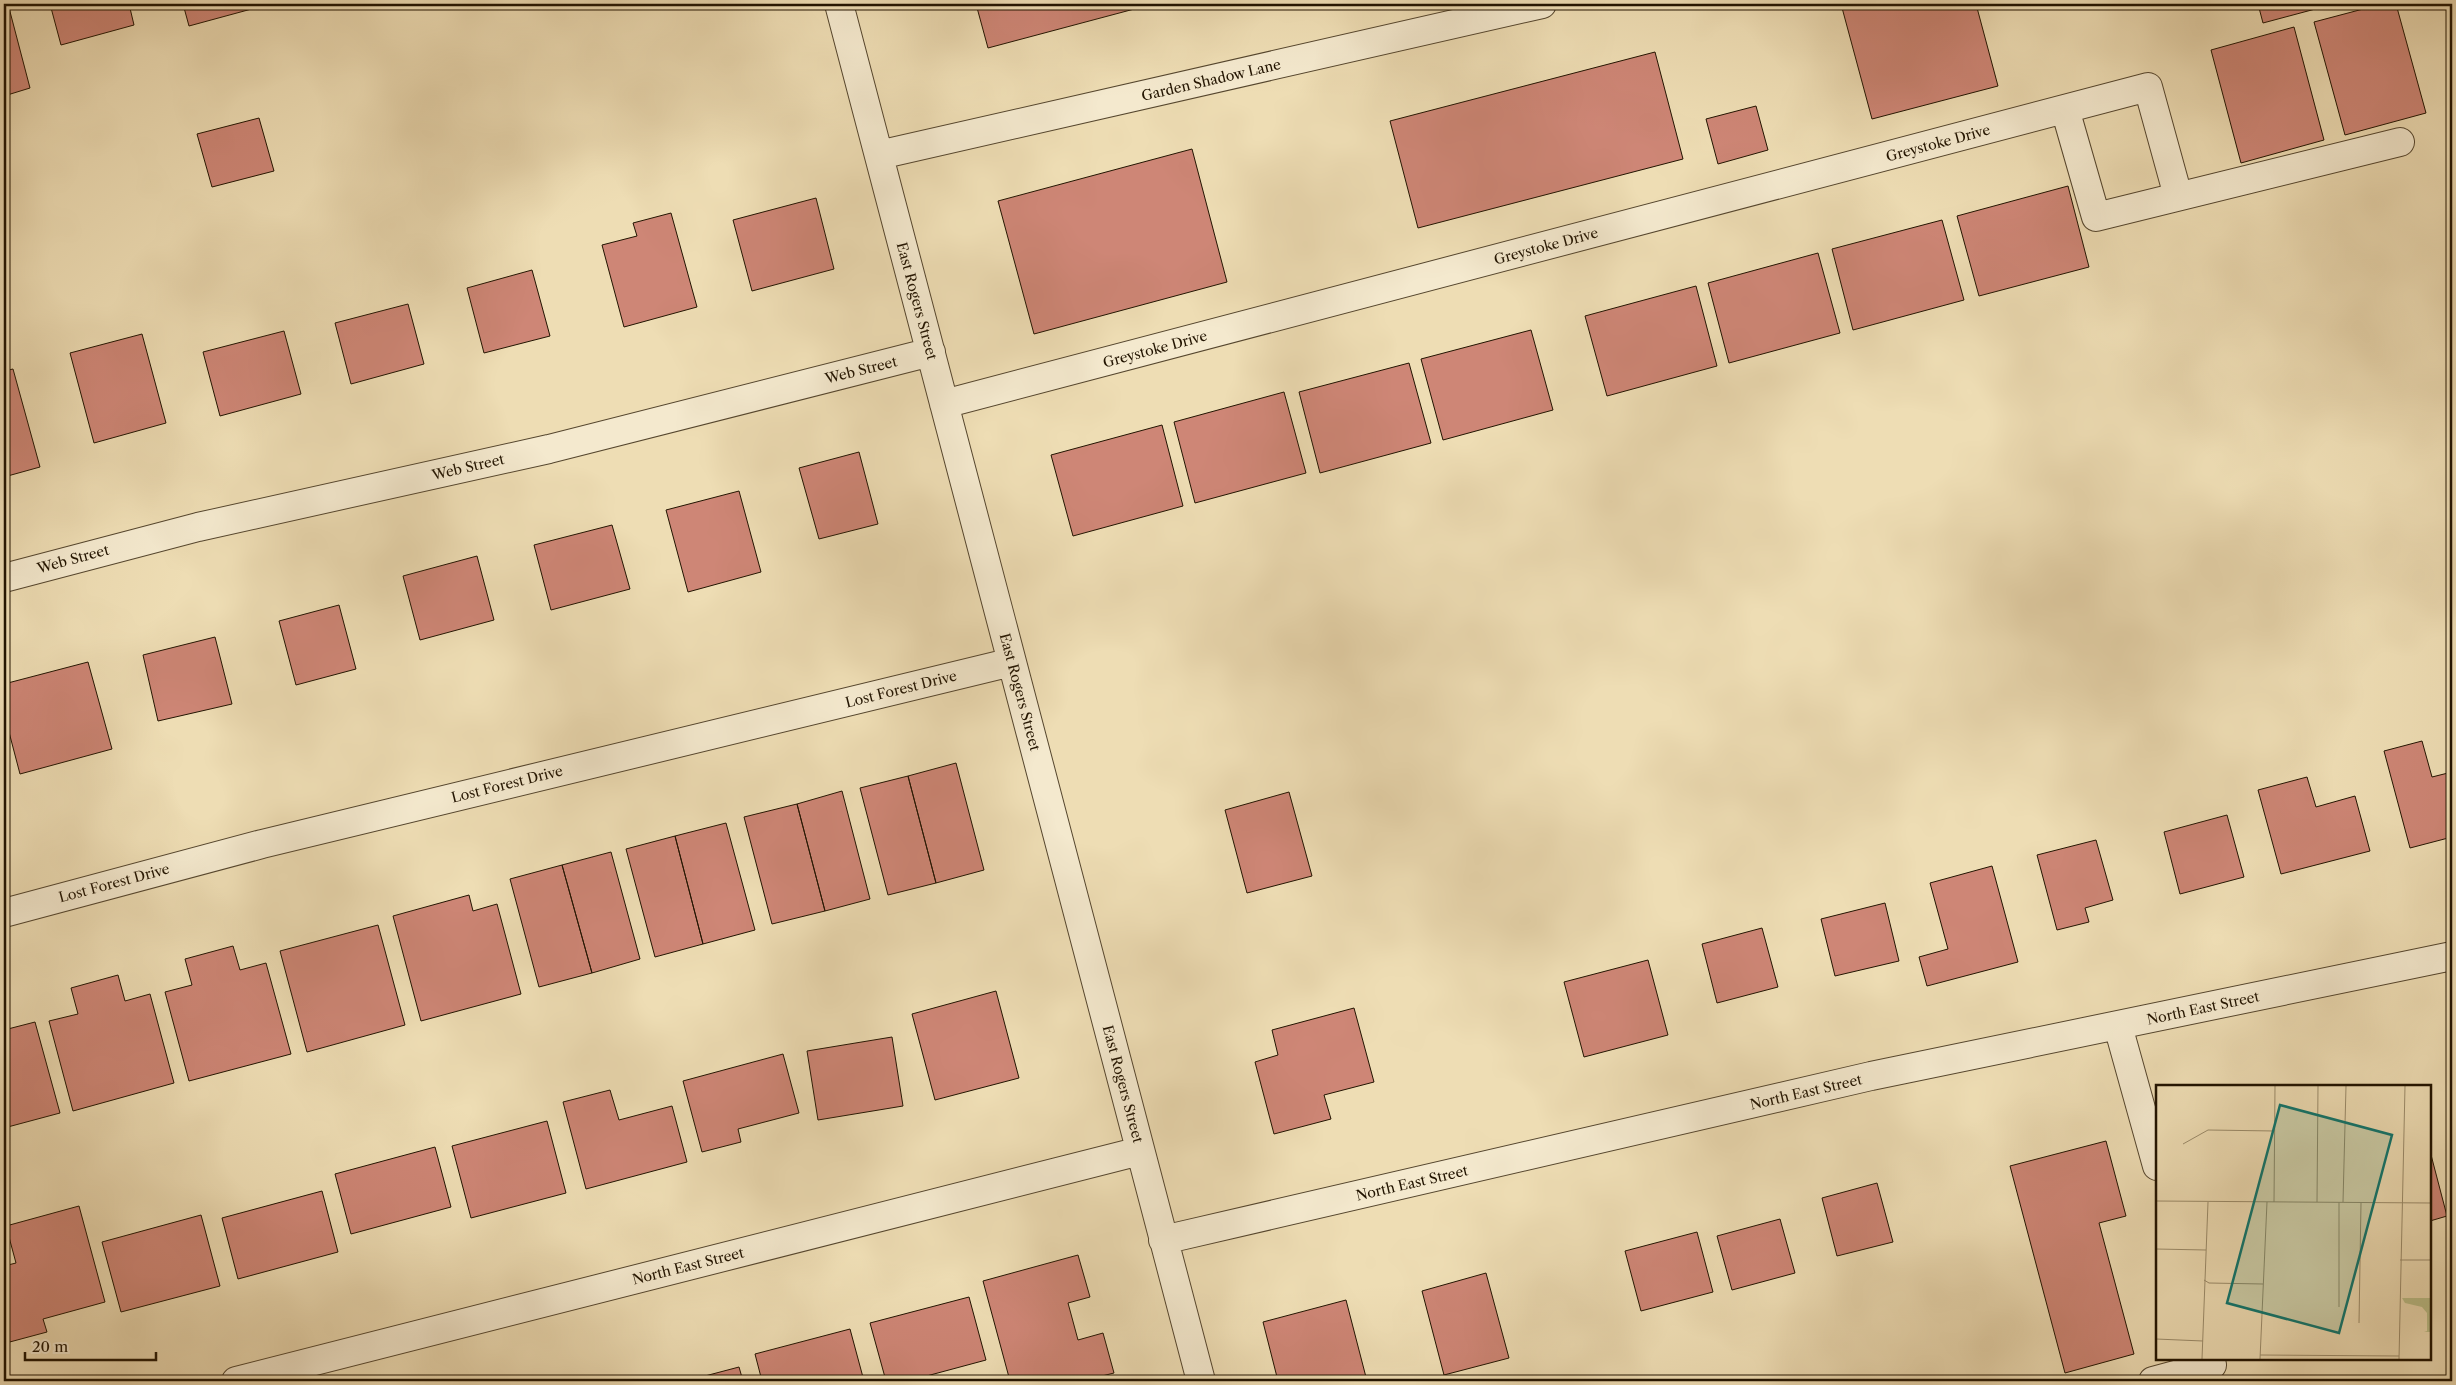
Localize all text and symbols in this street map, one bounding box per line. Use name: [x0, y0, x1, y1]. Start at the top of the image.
street label: Garden Shadow Lane: [1140, 55, 1283, 105]
street label: Greystoke Drive: [1884, 120, 1992, 166]
street label: Greystoke Drive: [1492, 223, 1600, 269]
street label: East Rogers Street: [893, 240, 941, 362]
street label: Greystoke Drive: [1101, 326, 1209, 372]
street label: Web Street: [822, 352, 899, 388]
street label: Web Street: [429, 450, 506, 484]
street label: Web Street: [34, 541, 111, 578]
street label: East Rogers Street: [996, 631, 1044, 753]
street label: Lost Forest Drive: [843, 666, 959, 712]
street label: Lost Forest Drive: [449, 761, 565, 807]
street label: Lost Forest Drive: [57, 859, 172, 906]
street label: North East Street: [2145, 987, 2261, 1029]
street label: East Rogers Street: [1099, 1023, 1147, 1145]
street label: North East Street: [1748, 1070, 1864, 1114]
inset map: [2156, 1085, 2431, 1360]
street label: North East Street: [1354, 1161, 1470, 1205]
street label: North East Street: [630, 1243, 746, 1289]
scale bar: [25, 1330, 156, 1362]
text: 20 m: [32, 1337, 68, 1356]

